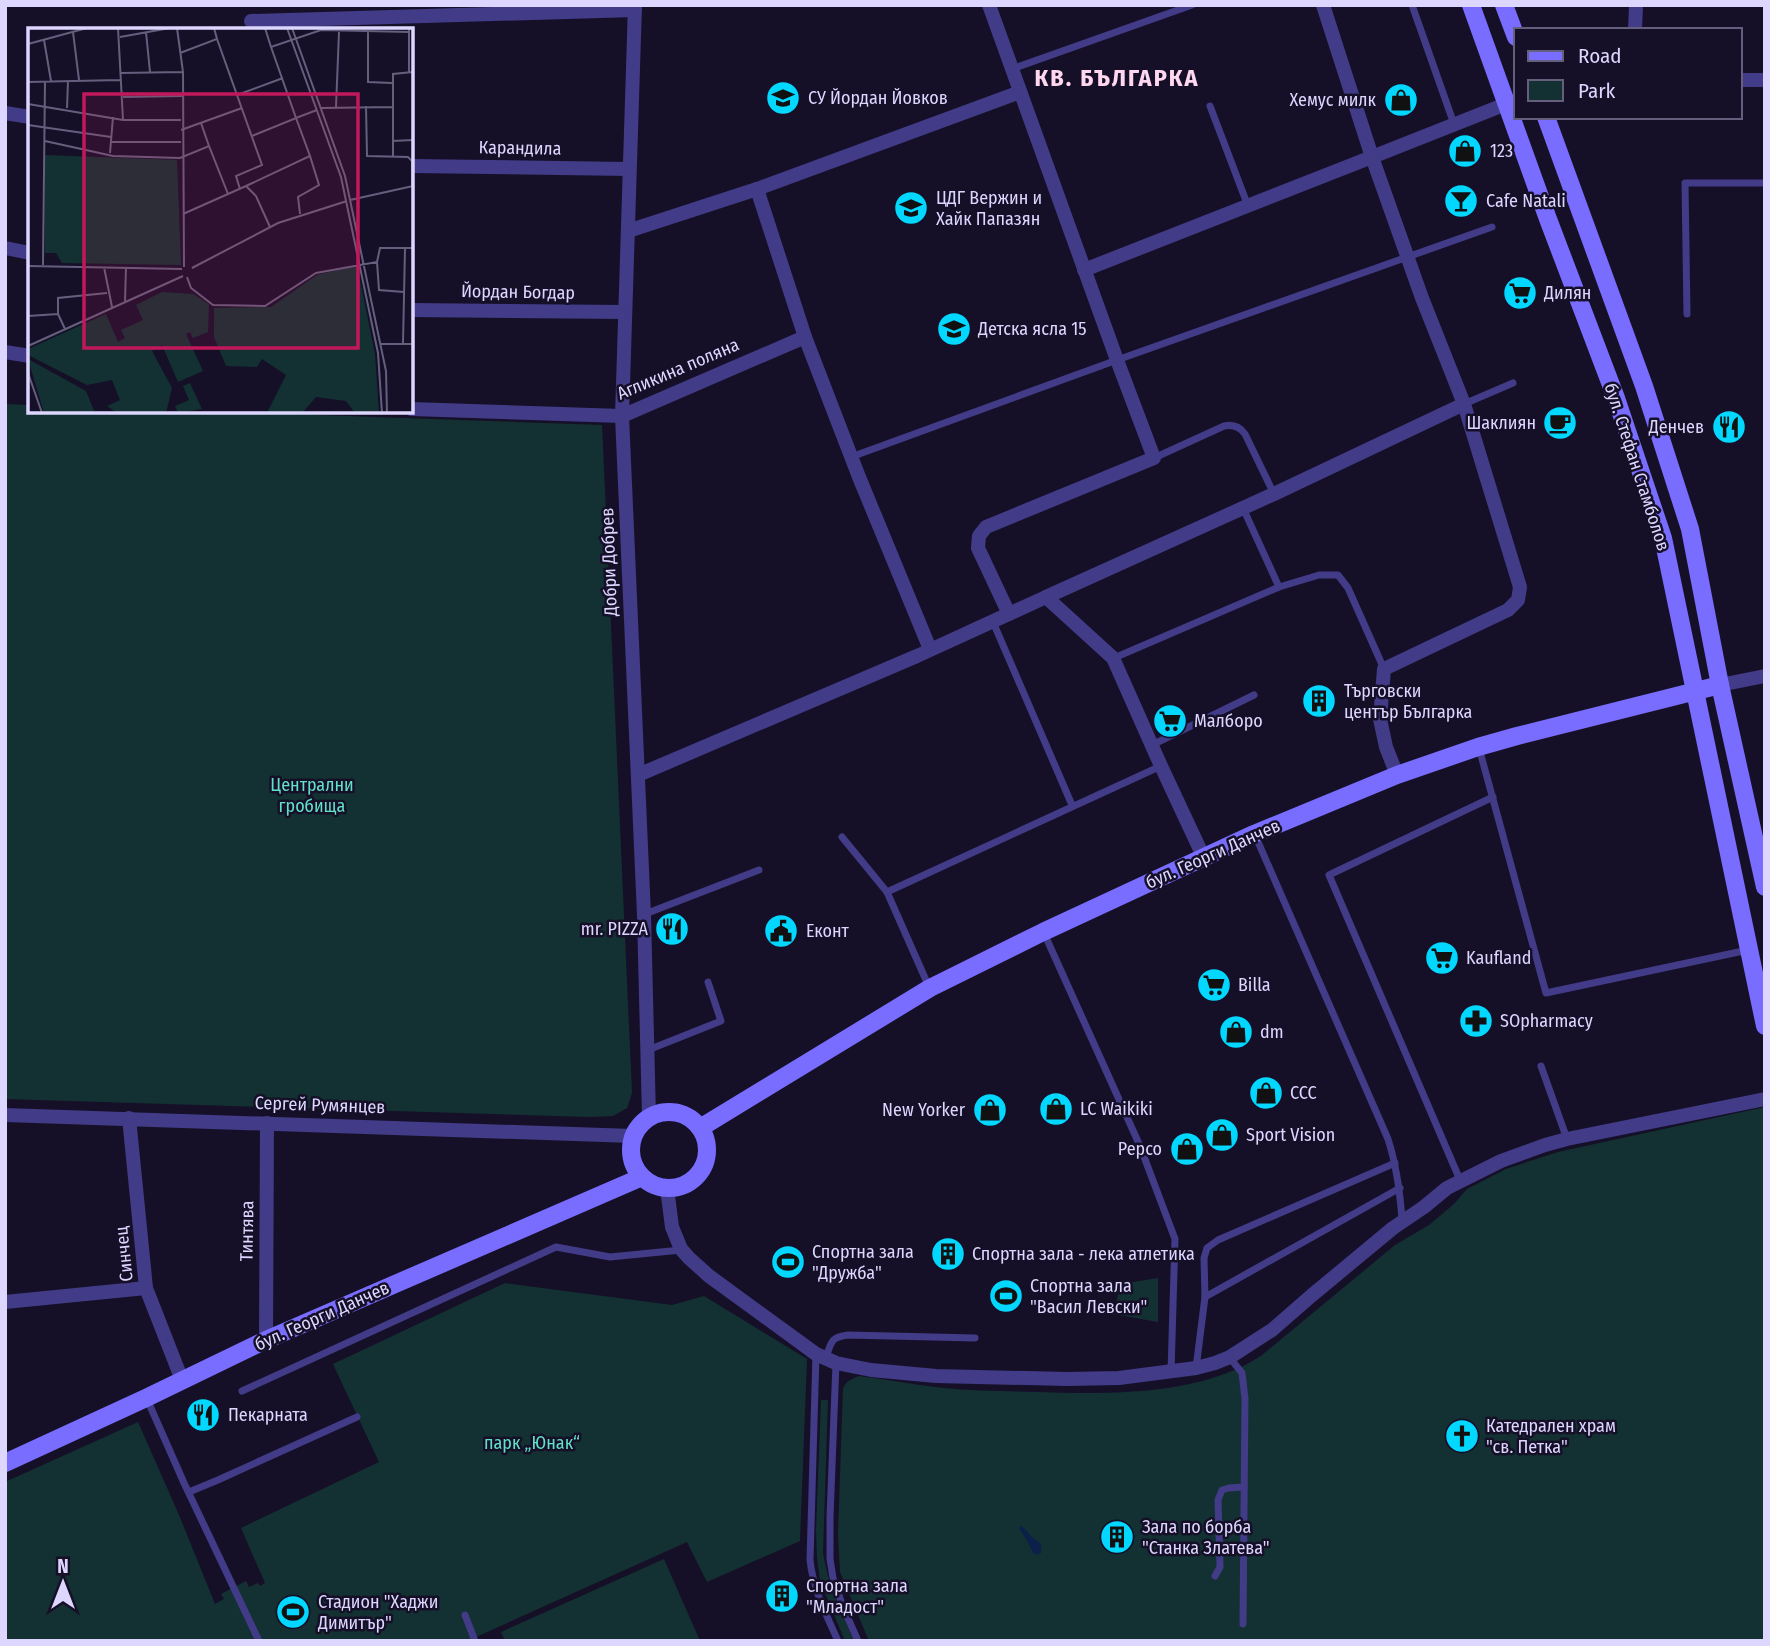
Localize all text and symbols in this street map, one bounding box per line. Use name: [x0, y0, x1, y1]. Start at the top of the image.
inset map: [28, 28, 413, 413]
legend: [1514, 28, 1742, 119]
text: Road: [1578, 43, 1622, 69]
district label: КВ. БЪЛГАРКА: [1035, 64, 1199, 92]
text: Park: [1578, 78, 1616, 104]
school or university icon: СУ Йордан Йовков: [764, 79, 802, 117]
shop icon: Хемус милк: [1382, 81, 1420, 119]
place label: СУ Йордан Йовков: [808, 87, 948, 109]
place label: Хемус милк: [1290, 89, 1377, 111]
shop icon: 123: [1446, 132, 1484, 170]
street label: Карандила: [478, 136, 562, 160]
place label: 123: [1490, 140, 1513, 162]
bar icon: Cafe Natali: [1442, 182, 1480, 220]
place label: ЦДГ Вержин и Хайк Папазян: [936, 187, 1042, 230]
school or university icon: ЦДГ Вержин и Хайк Папазян: [892, 189, 930, 227]
place label: Cafe Natali: [1486, 190, 1566, 212]
supermarket icon: Дилян: [1501, 274, 1539, 312]
street label: Йордан Богдар: [461, 280, 575, 304]
place label: Дилян: [1543, 282, 1591, 304]
school or university icon: Детска ясла 15: [935, 310, 973, 348]
place label: Детска ясла 15: [977, 318, 1087, 340]
street label: Агликина поляна: [614, 333, 743, 405]
street label: бул. Стефан Стамболов: [1599, 380, 1675, 554]
cafe icon: Шаклиян: [1541, 404, 1579, 442]
restaurant icon: Денчев: [1710, 408, 1748, 446]
place label: Шаклиян: [1466, 412, 1536, 434]
place label: Денчев: [1648, 416, 1704, 438]
street label: Добри Добрев: [596, 507, 622, 618]
place label: Търговски център Българка: [1344, 680, 1473, 723]
building icon: Търговски център Българка: [1300, 682, 1338, 720]
supermarket icon: Малборо: [1151, 702, 1189, 740]
place label: Малборо: [1194, 710, 1263, 732]
park label: Централни гробища: [270, 774, 354, 817]
street label: бул. Георги Данчев: [1142, 814, 1284, 894]
restaurant icon: mr. PIZZA: [653, 910, 691, 948]
public building icon: Еконт: [762, 912, 800, 950]
place label: mr. PIZZA: [581, 918, 649, 940]
place label: Еконт: [806, 920, 850, 942]
supermarket icon: Kaufland: [1423, 939, 1461, 977]
place label: Kaufland: [1466, 947, 1531, 969]
supermarket icon: Billa: [1195, 966, 1233, 1004]
place label: Billa: [1238, 974, 1271, 996]
pharmacy icon: SOpharmacy: [1457, 1002, 1495, 1040]
place label: SOpharmacy: [1500, 1010, 1593, 1032]
shop icon: dm: [1217, 1013, 1255, 1051]
place label: dm: [1260, 1021, 1284, 1043]
shop icon: CCC: [1247, 1074, 1285, 1112]
place label: CCC: [1290, 1082, 1317, 1104]
shop icon: LC Waikiki: [1037, 1090, 1075, 1128]
shop icon: New Yorker: [971, 1091, 1009, 1129]
street label: Сергей Румянцев: [254, 1092, 386, 1118]
place label: LC Waikiki: [1080, 1098, 1153, 1120]
place label: New Yorker: [882, 1099, 966, 1121]
shop icon: Sport Vision: [1203, 1116, 1241, 1154]
place label: Sport Vision: [1246, 1124, 1335, 1146]
shop icon: Pepco: [1168, 1130, 1206, 1168]
place label: Pepco: [1118, 1138, 1162, 1160]
street label: Тинтява: [235, 1200, 259, 1261]
street label: Синчец: [110, 1225, 138, 1283]
building icon: Спортна зала - лека атлетика: [929, 1235, 967, 1273]
place label: Спортна зала "Дружба": [812, 1241, 914, 1284]
sports icon: Спортна зала "Дружба": [769, 1243, 807, 1281]
place label: Спортна зала - лека атлетика: [972, 1243, 1195, 1265]
place label: Спортна зала "Васил Левски": [1030, 1275, 1147, 1318]
street label: бул. Георги Данчев: [251, 1276, 393, 1356]
sports icon: Спортна зала "Васил Левски": [987, 1277, 1025, 1315]
restaurant icon: Пекарната: [184, 1396, 222, 1434]
place label: Пекарната: [228, 1404, 308, 1426]
place label: Катедрален храм "св. Петка": [1486, 1415, 1616, 1458]
church icon: Катедрален храм "св. Петка": [1443, 1417, 1481, 1455]
park label: парк „Юнак“: [484, 1432, 580, 1454]
place label: Зала по борба "Станка Златева": [1142, 1516, 1270, 1559]
building icon: Зала по борба "Станка Златева": [1098, 1518, 1136, 1556]
north arrow: [28, 1548, 98, 1618]
text: N: [57, 1555, 69, 1578]
place label: Спортна зала "Младост": [806, 1575, 908, 1618]
building icon: Спортна зала "Младост": [763, 1577, 801, 1615]
place label: Стадион "Хаджи Димитър": [317, 1591, 438, 1634]
sports icon: Стадион "Хаджи Димитър": [274, 1593, 312, 1631]

